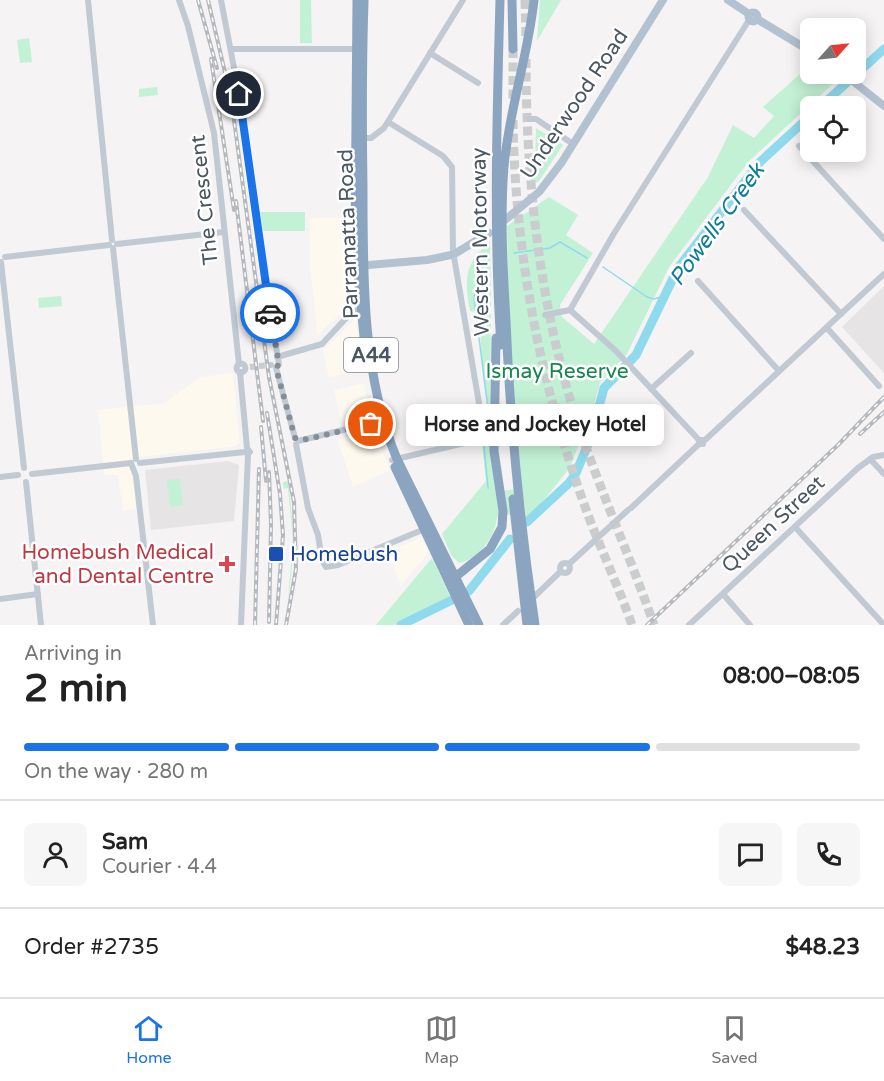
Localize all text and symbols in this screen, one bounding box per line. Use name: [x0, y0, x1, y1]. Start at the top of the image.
north arrow: [800, 18, 866, 84]
map controls: [800, 18, 866, 162]
street label: Underwood Road: [515, 25, 634, 184]
pin: [213, 68, 264, 119]
icon: home: [222, 77, 255, 110]
button: locate: [800, 96, 866, 162]
street label: The Crescent: [185, 134, 224, 266]
street label: Western Motorway: [466, 147, 495, 337]
street label: Parramatta Road: [333, 149, 364, 319]
water label: Powells Creek: [664, 157, 771, 291]
courier: [240, 283, 300, 343]
icon: car: [254, 297, 287, 330]
road number: A44: [344, 338, 398, 372]
park label: Ismay Reserve: [485, 359, 629, 384]
pin: [345, 398, 396, 449]
callout: Horse and Jockey Hotel: [407, 403, 665, 445]
icon: bag: [354, 407, 387, 440]
text: Horse and Jockey Hotel: [424, 413, 646, 437]
street label: Queen Street: [717, 470, 830, 578]
place label: Homebush Medical and Dental Centre: [22, 540, 214, 589]
place label: Homebush: [290, 542, 398, 567]
marker: Homebush: [267, 545, 285, 563]
marker: Homebush Medical and Dental Centre: [218, 555, 236, 573]
text: Arriving in: [24, 642, 122, 666]
text: 08:00–08:05: [723, 663, 860, 689]
text: 2 min: [24, 665, 128, 712]
text: On the way · 280 m: [24, 760, 208, 784]
button: person: [24, 823, 87, 886]
button: chat: [719, 823, 782, 886]
button: phone: [797, 823, 860, 886]
text: Sam: [102, 829, 148, 855]
text: Courier · 4.4: [102, 855, 217, 879]
text: Order #2735: [24, 934, 159, 960]
text: $48.23: [785, 934, 860, 960]
tab: Home: [126, 1012, 172, 1068]
tab: Map: [424, 1012, 459, 1068]
tab: Saved: [711, 1012, 758, 1068]

